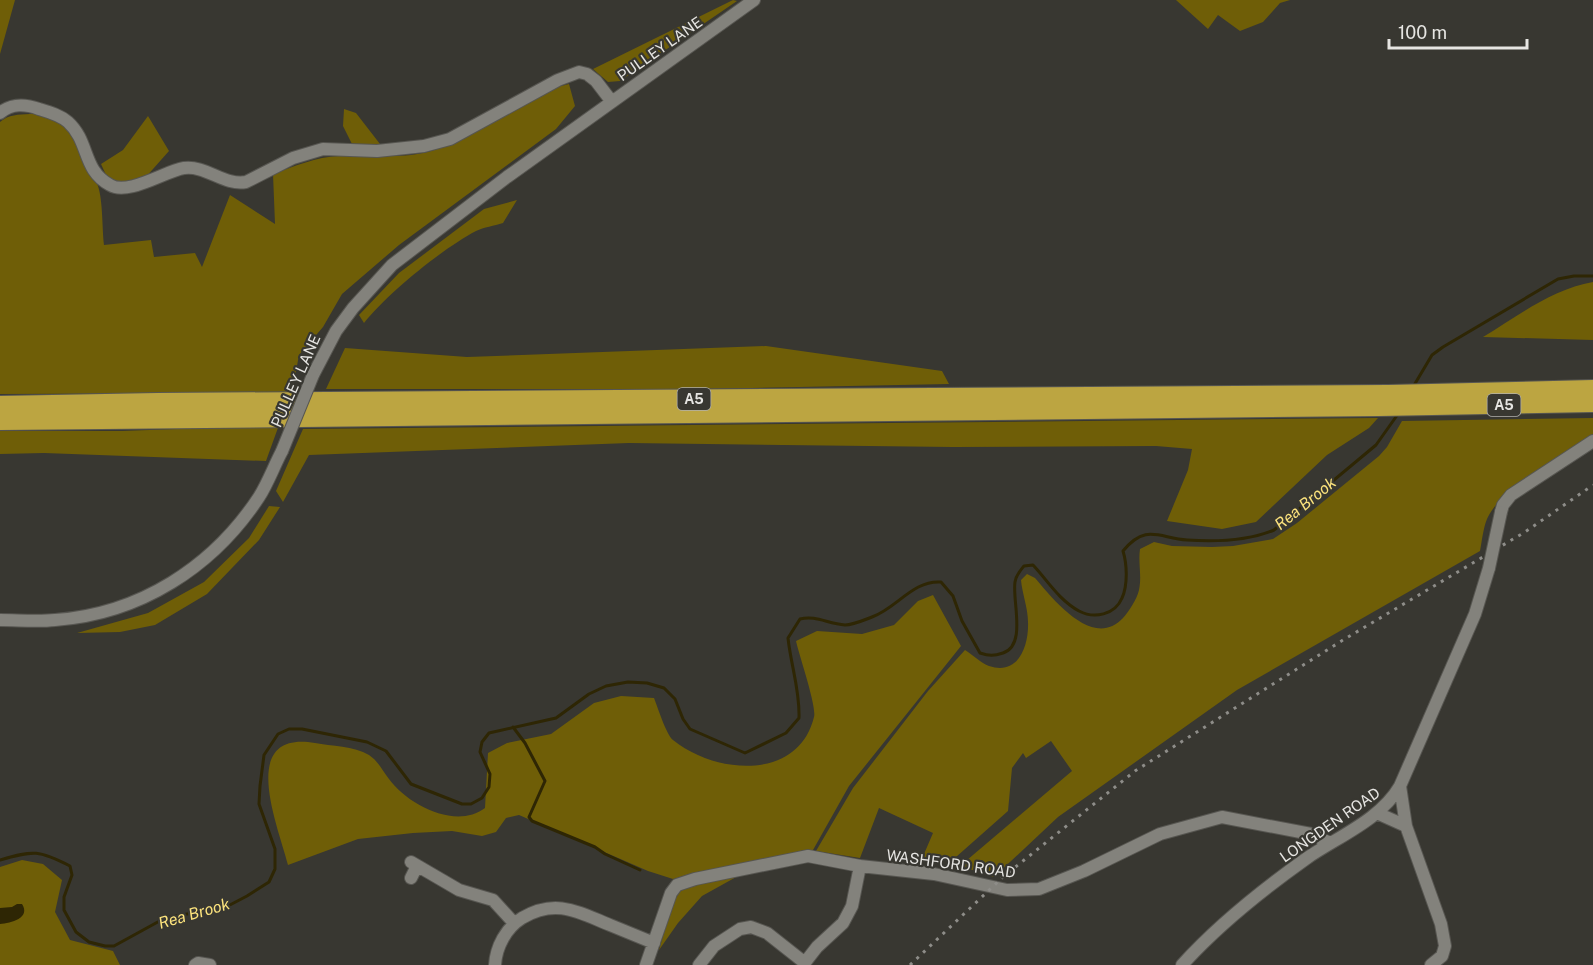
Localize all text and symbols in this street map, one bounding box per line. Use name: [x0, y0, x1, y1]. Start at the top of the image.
scale bar: [1389, 12, 1527, 50]
street label: PULLEY LANE: [614, 13, 705, 84]
text: 100 m: [1398, 22, 1447, 43]
street label: PULLEY LANE: [267, 332, 324, 430]
road number: A5: [678, 388, 710, 410]
road number: A5: [1488, 394, 1520, 416]
water label: Rea Brook: [1271, 473, 1340, 534]
street label: LONGDEN ROAD: [1277, 784, 1383, 865]
street label: WASHFORD ROAD: [885, 846, 1017, 881]
water label: Rea Brook: [156, 894, 232, 933]

